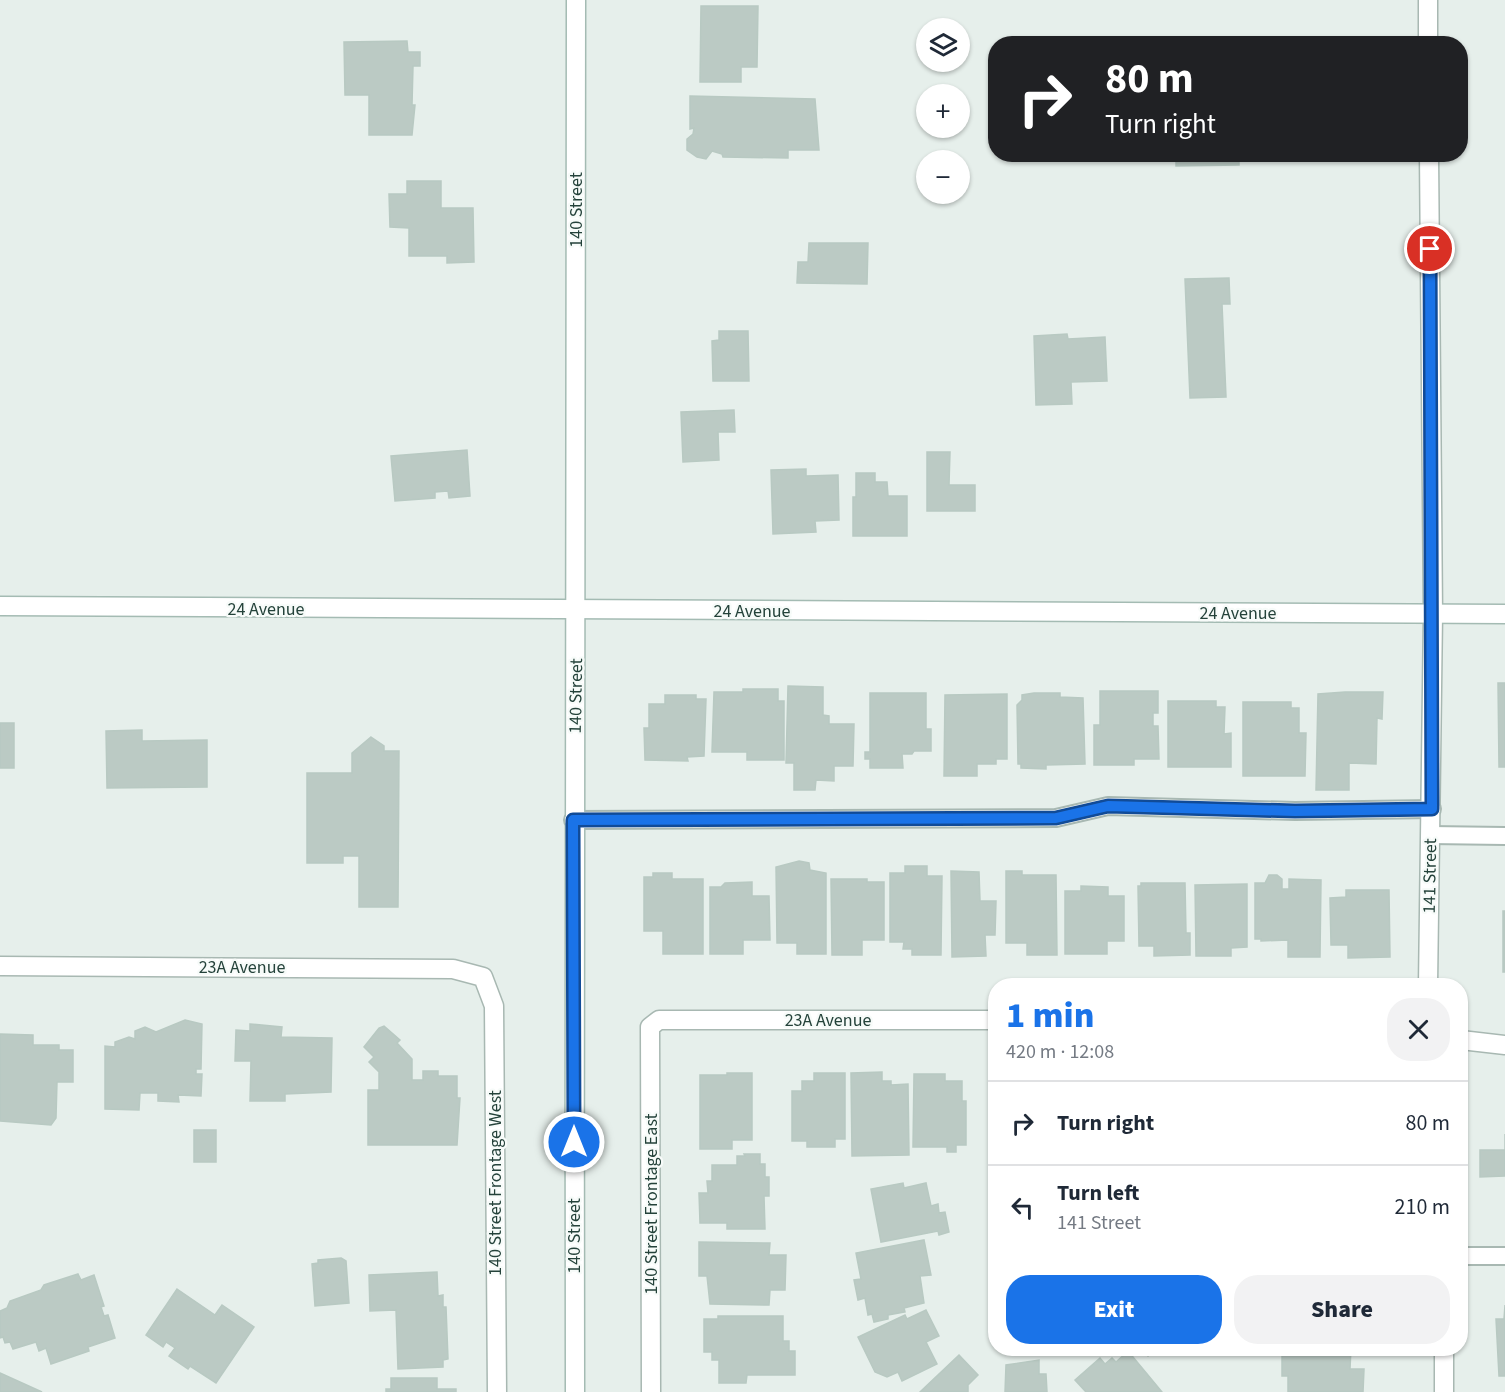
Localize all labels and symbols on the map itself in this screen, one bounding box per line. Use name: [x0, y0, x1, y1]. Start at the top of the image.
street label: 140 Street: [564, 172, 589, 248]
pin: [1404, 223, 1455, 274]
street label: 24 Avenue: [228, 597, 305, 622]
street label: 24 Avenue: [714, 599, 791, 624]
street label: 24 Avenue: [1200, 601, 1277, 626]
street label: 140 Street: [563, 658, 589, 734]
street label: 141 Street: [1417, 838, 1443, 914]
street label: 23A Avenue: [199, 955, 285, 980]
street label: 23A Avenue: [785, 1008, 871, 1033]
street label: 140 Street Frontage West: [483, 1090, 508, 1276]
position arrow: [542, 1110, 606, 1174]
street label: 140 Street Frontage East: [639, 1113, 664, 1295]
street label: 140 Street: [562, 1198, 587, 1274]

